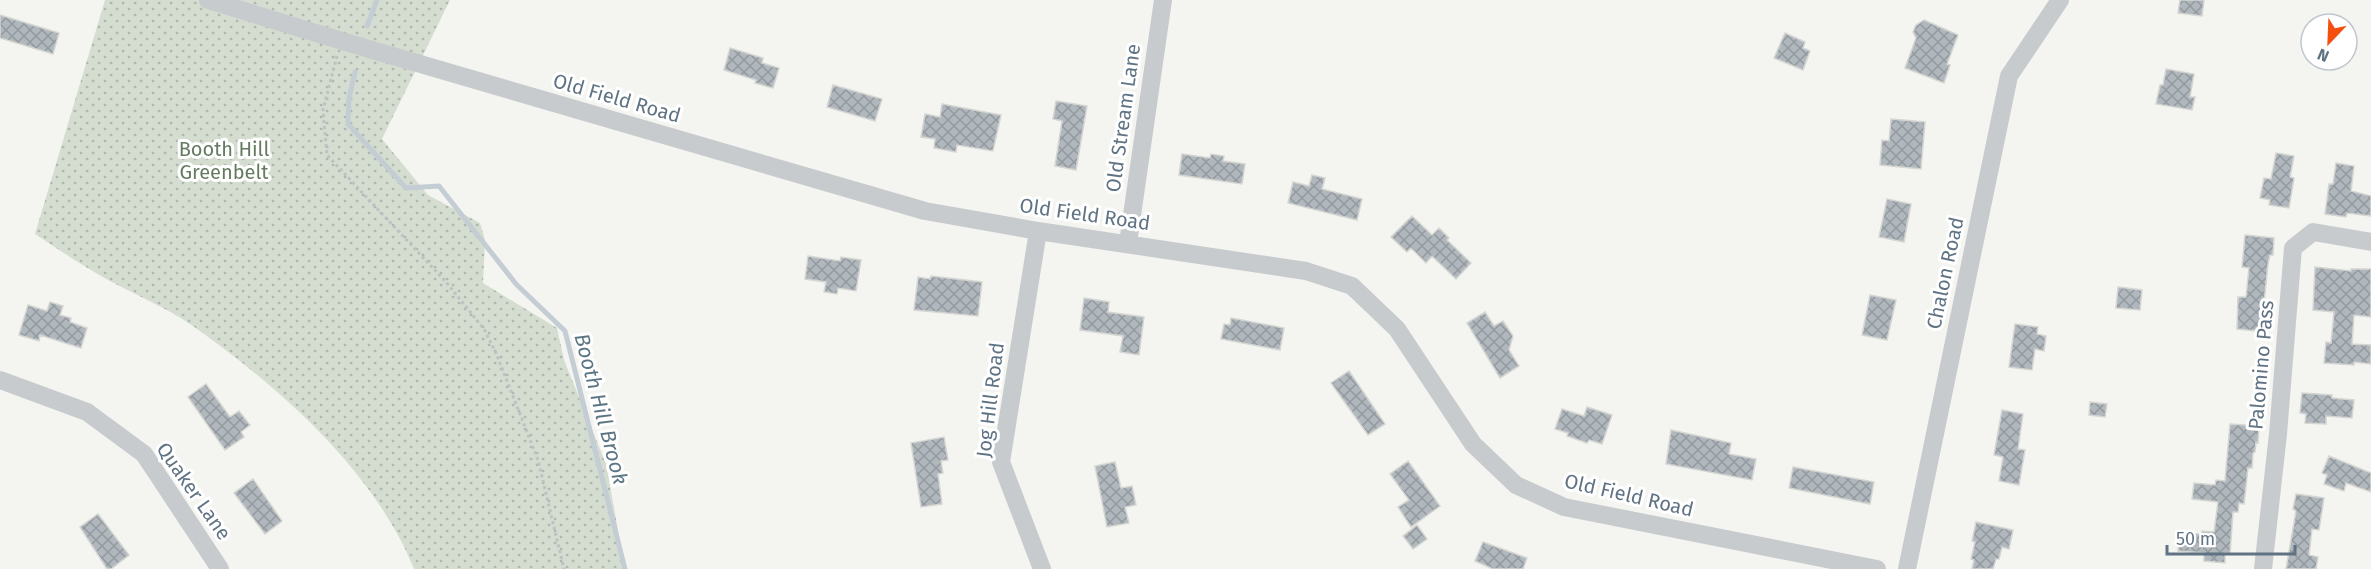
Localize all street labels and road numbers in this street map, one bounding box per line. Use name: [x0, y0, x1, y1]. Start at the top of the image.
street label: Old Stream Lane: [1101, 42, 1145, 194]
street label: Old Field Road: [550, 68, 684, 128]
street label: Old Field Road: [1018, 193, 1152, 235]
street label: Chalon Road: [1921, 215, 1969, 331]
street label: Palomino Pass: [2243, 299, 2279, 431]
street label: Jog Hill Road: [971, 341, 1009, 459]
street label: Quaker Lane: [152, 438, 236, 544]
street label: Old Field Road: [1562, 468, 1696, 522]

